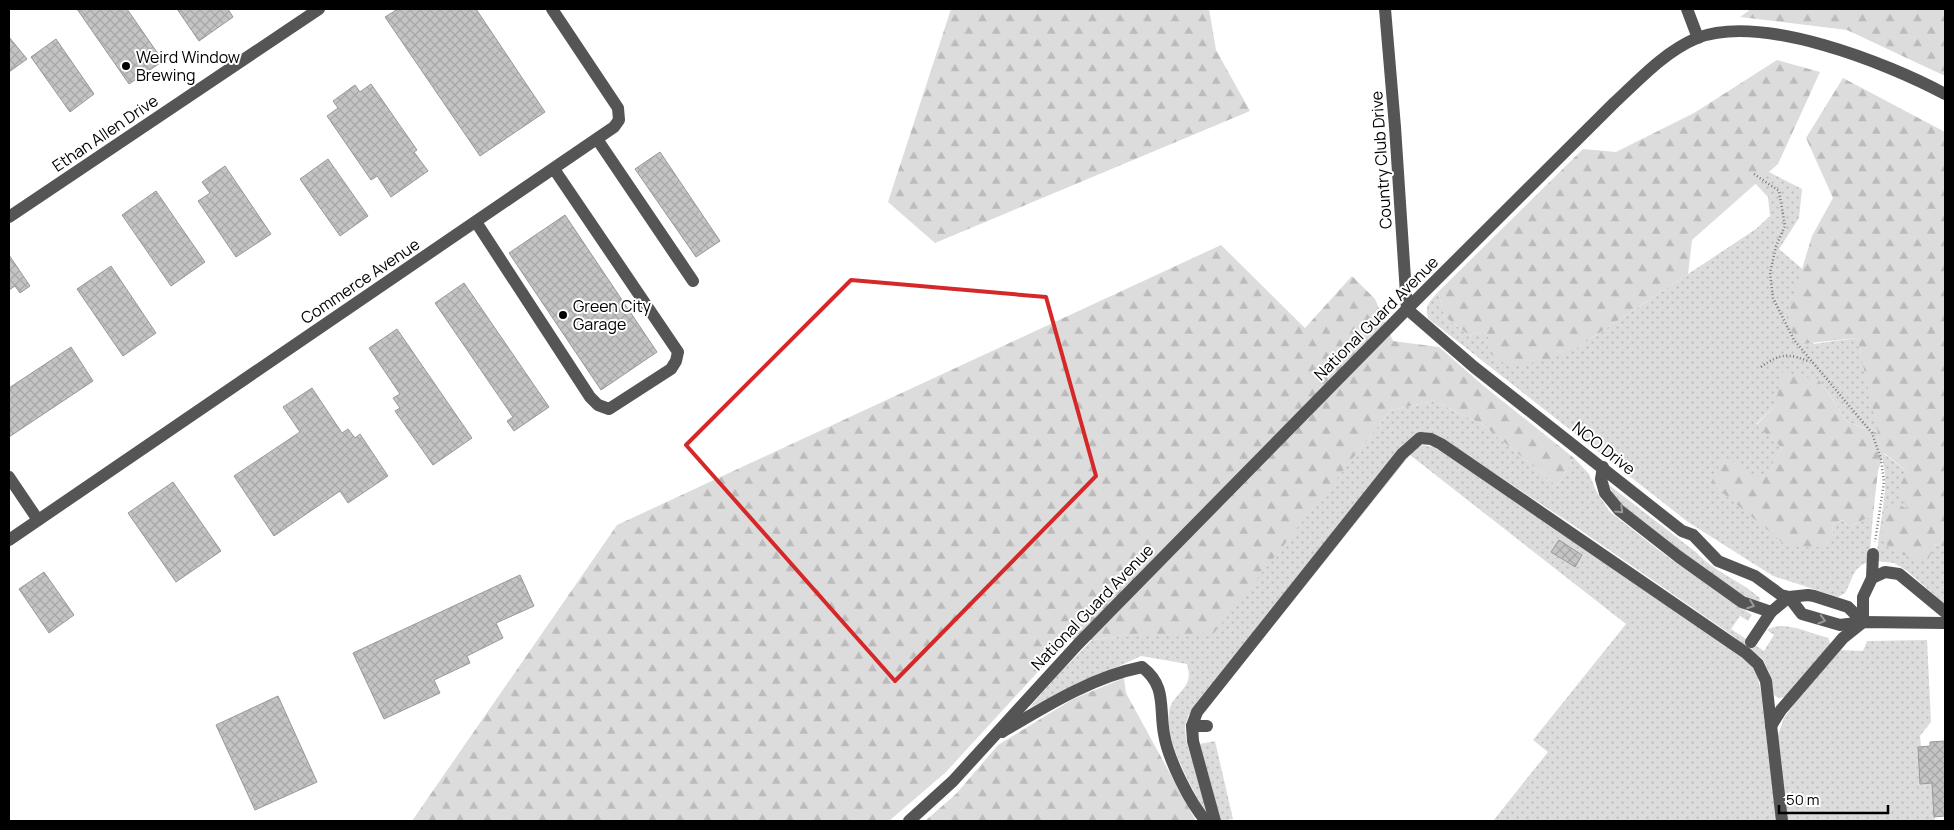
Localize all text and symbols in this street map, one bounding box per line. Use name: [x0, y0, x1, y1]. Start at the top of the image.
place label: Weird Window Brewing: [136, 46, 240, 86]
marker: Weird Window Brewing: [120, 60, 132, 72]
street label: Ethan Allen Drive: [48, 89, 162, 177]
street label: Country Club Drive: [1365, 90, 1397, 230]
street label: Commerce Avenue: [296, 233, 424, 329]
street label: National Guard Avenue: [1309, 251, 1443, 385]
place label: Green City Garage: [573, 295, 651, 335]
marker: Green City Garage: [557, 309, 569, 321]
street label: NCO Drive: [1568, 416, 1640, 480]
one-way arrow: [1614, 504, 1623, 513]
street label: National Guard Avenue: [1026, 539, 1158, 675]
one-way arrow: [1746, 599, 1755, 609]
one-way arrow: [1818, 614, 1826, 624]
scale bar: [1779, 782, 1888, 814]
text: 50 m: [1786, 789, 1820, 810]

